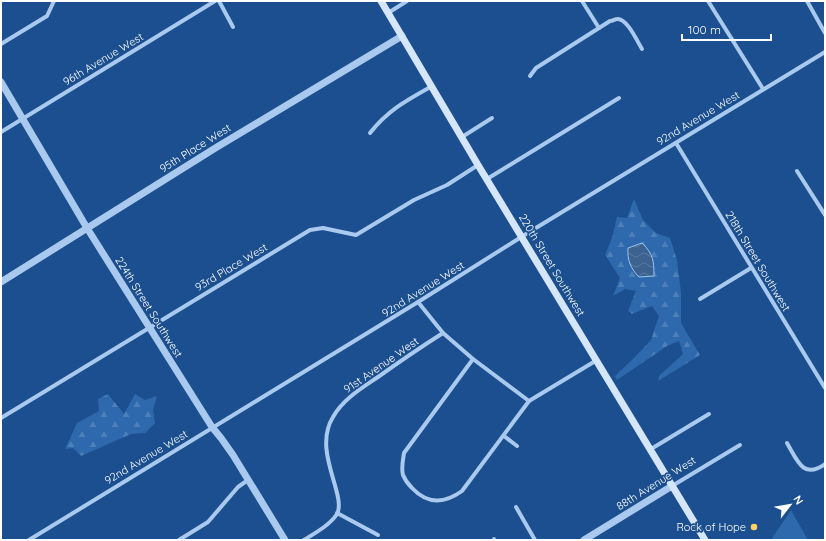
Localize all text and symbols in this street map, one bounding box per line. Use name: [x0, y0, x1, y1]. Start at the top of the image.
scale bar: [682, 16, 771, 42]
text: 100 m: [688, 22, 721, 37]
street label: 96th Avenue West: [60, 29, 146, 88]
street label: 92nd Avenue West: [654, 88, 742, 148]
street label: 95th Place West: [157, 120, 233, 175]
street label: 218th Street Southwest: [722, 208, 794, 314]
street label: 220th Street Southwest: [516, 211, 588, 319]
street label: 93rd Place West: [192, 240, 270, 294]
street label: 224th Street Southwest: [112, 254, 186, 360]
street label: 92nd Avenue West: [379, 258, 467, 320]
street label: 91st Avenue West: [341, 334, 421, 396]
street label: 92nd Avenue West: [102, 427, 190, 487]
street label: 88th Avenue West: [614, 453, 699, 513]
north arrow: [770, 485, 810, 525]
text: N: [790, 493, 807, 507]
place label: Rock of Hope: [676, 520, 746, 534]
marker: Rock of Hope: [749, 522, 759, 532]

